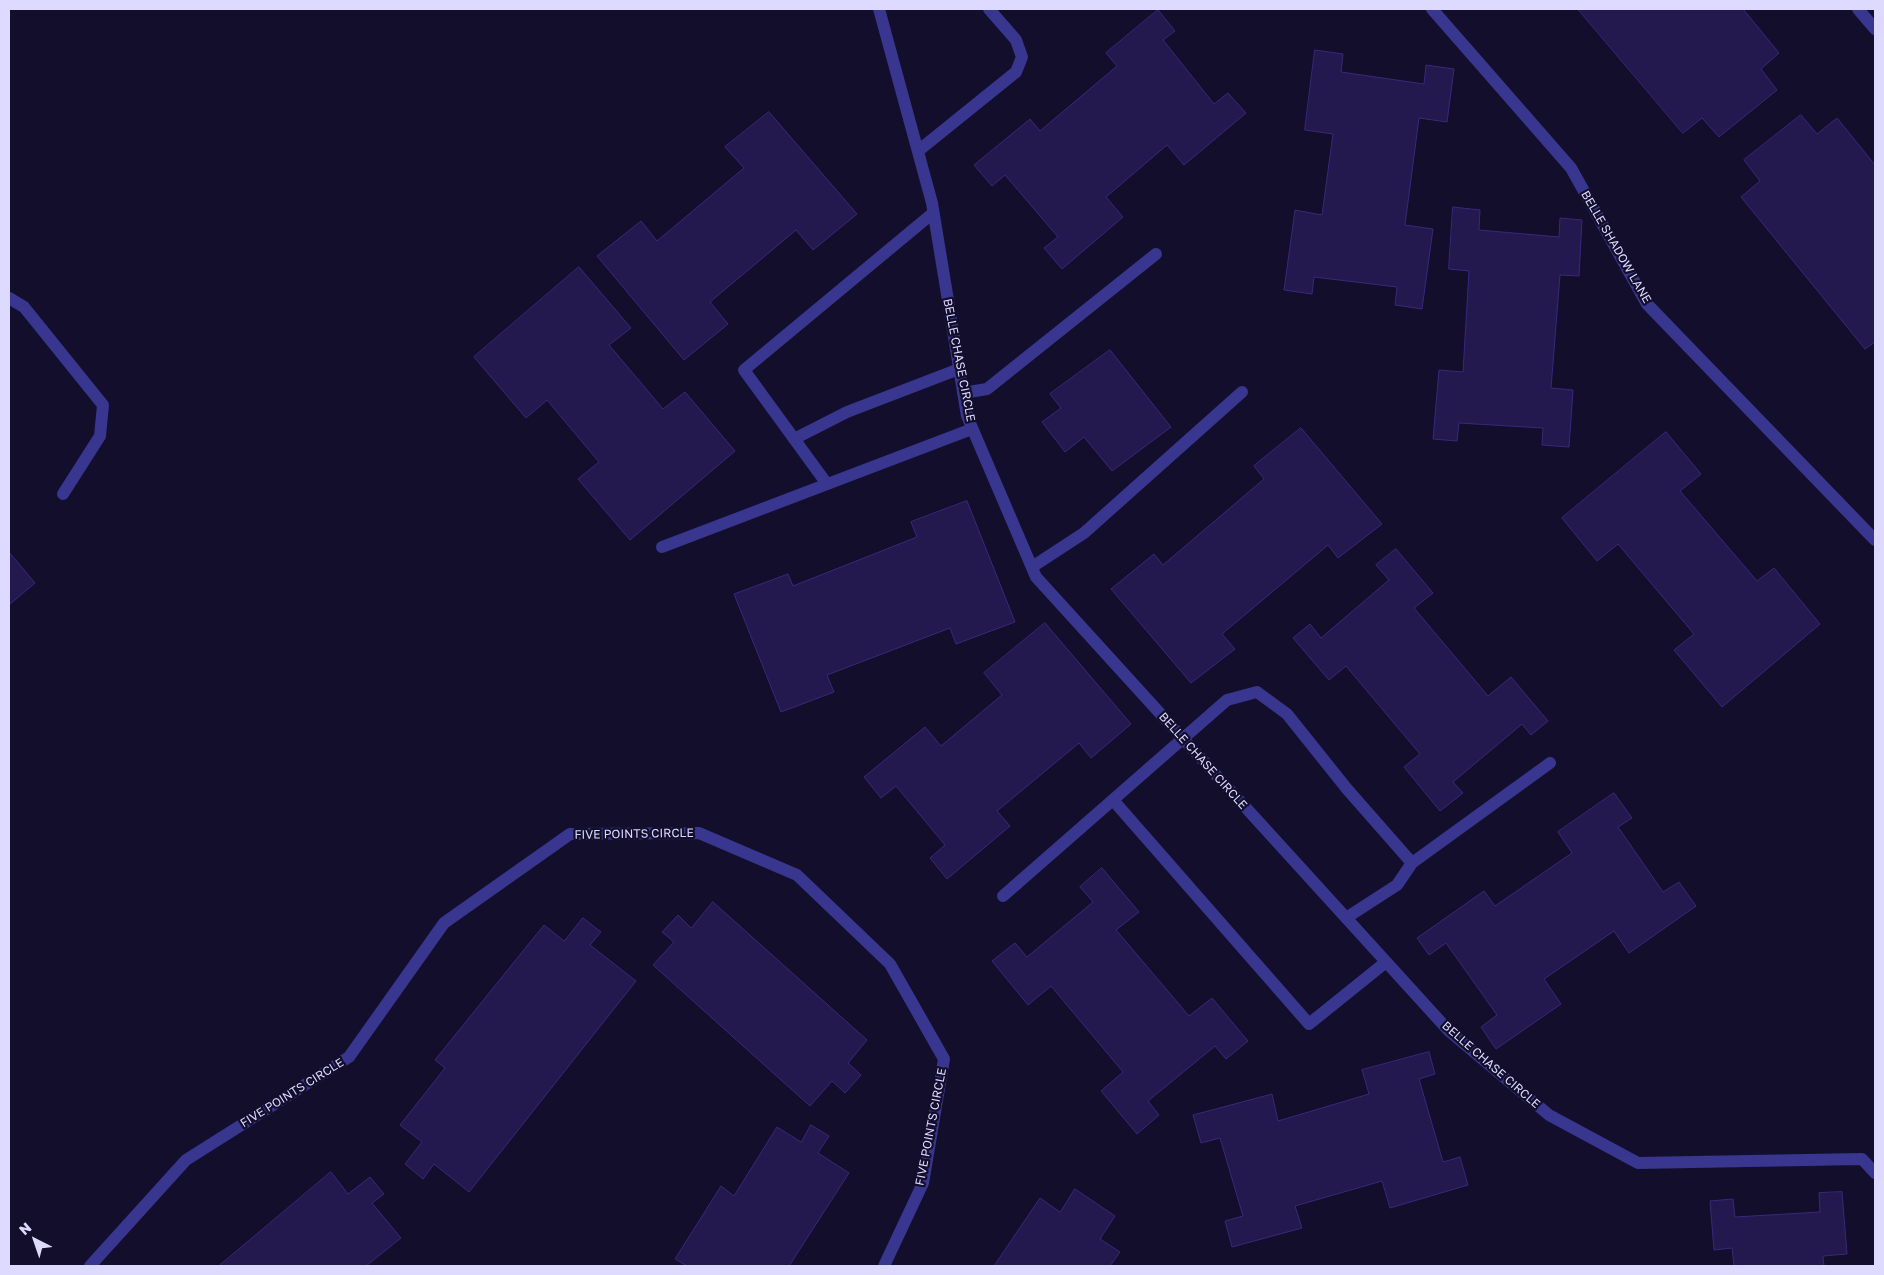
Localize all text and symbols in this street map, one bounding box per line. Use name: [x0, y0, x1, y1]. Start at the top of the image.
street label: BELLE SHADOW LANE: [1578, 188, 1654, 306]
street label: BELLE CHASE CIRCLE: [940, 297, 978, 423]
street label: BELLE CHASE CIRCLE: [1156, 710, 1250, 812]
street label: FIVE POINTS CIRCLE: [574, 826, 694, 842]
street label: BELLE CHASE CIRCLE: [1439, 1019, 1543, 1111]
street label: FIVE POINTS CIRCLE: [238, 1055, 346, 1131]
street label: FIVE POINTS CIRCLE: [913, 1067, 949, 1187]
north arrow: [10, 1215, 60, 1265]
text: N: [15, 1218, 34, 1238]

